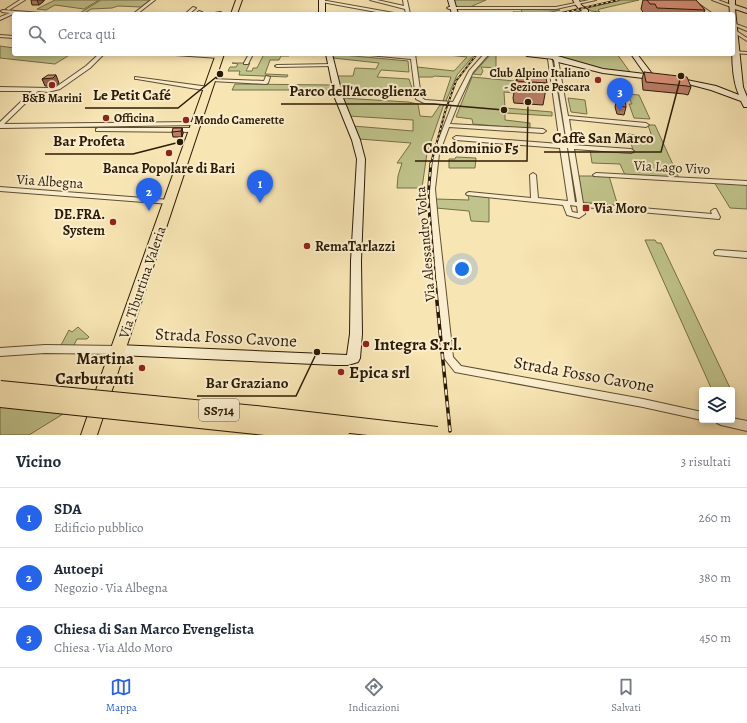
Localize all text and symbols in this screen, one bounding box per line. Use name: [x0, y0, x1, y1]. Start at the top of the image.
search box: [12, 12, 735, 56]
icon: search: [26, 23, 48, 45]
text: Cerca qui: [58, 24, 116, 44]
place label: Club Alpino Italiano - Sezione Pescara: [489, 65, 590, 95]
marker: Club Alpino Italiano - Sezione Pescara: [593, 75, 603, 85]
callout: Parco dell'Accoglienza: [281, 77, 434, 104]
pin: 3: [607, 78, 633, 111]
marker: B&B Marini: [47, 80, 57, 90]
callout: Le Petit Café: [85, 81, 178, 108]
text: Parco dell'Accoglienza: [289, 81, 428, 101]
text: Le Petit Café: [93, 85, 171, 105]
place label: B&B Marini: [22, 90, 83, 106]
place label: Officina: [114, 110, 155, 126]
place label: Mondo Camerette: [194, 112, 285, 128]
marker: Officina: [101, 113, 111, 123]
marker: Mondo Camerette: [181, 115, 191, 125]
callout: Caffè San Marco: [544, 125, 661, 152]
callout: Bar Profeta: [45, 127, 133, 154]
text: Caffè San Marco: [552, 128, 654, 148]
text: Bar Profeta: [53, 131, 126, 151]
callout: Condominio F5: [415, 134, 527, 161]
text: Condominio F5: [423, 138, 519, 158]
marker: Banca Popolare di Bari: [164, 148, 174, 158]
street label: Via Lago Vivo: [632, 156, 711, 179]
place label: Banca Popolare di Bari: [103, 159, 235, 178]
street label: Via Albegna: [15, 170, 85, 193]
pin: 1: [247, 170, 273, 203]
pin: 2: [136, 178, 162, 211]
street label: Via Alessandro Volta: [411, 185, 440, 303]
place label: Via Moro: [593, 199, 647, 218]
marker: Via Moro: [581, 203, 591, 213]
place label: DE.FRA. System: [54, 205, 105, 240]
marker: DE.FRA. System: [108, 217, 118, 227]
street label: Via Tiburtina Valeria: [114, 223, 171, 342]
place label: RemaTarlazzi: [315, 237, 395, 256]
marker: RemaTarlazzi: [302, 241, 312, 251]
your location: [452, 259, 472, 279]
street label: Strada Fosso Cavone: [154, 322, 298, 353]
place label: Integra S.r.l.: [374, 333, 462, 356]
marker: Integra S.r.l.: [361, 339, 371, 349]
place label: Martina Carburanti: [55, 347, 135, 390]
street label: Strada Fosso Cavone: [512, 351, 656, 398]
place label: Epica srl: [349, 361, 410, 384]
marker: Martina Carburanti: [137, 363, 147, 373]
marker: Epica srl: [336, 367, 346, 377]
callout: Bar Graziano: [197, 369, 296, 396]
text: Bar Graziano: [206, 373, 289, 393]
map controls: [699, 387, 735, 423]
button: layers: [699, 387, 735, 423]
road number: SS714: [199, 399, 239, 421]
text: Vicino: [16, 450, 61, 473]
text: 3 risultati: [681, 453, 731, 470]
text: SDA: [54, 499, 82, 519]
text: 1: [27, 509, 31, 526]
text: 260 m: [698, 509, 731, 526]
text: Edificio pubblico: [54, 519, 144, 536]
text: Autoepi: [54, 559, 103, 579]
text: 2: [26, 569, 32, 586]
text: 380 m: [699, 569, 731, 586]
text: Negozio · Via Albegna: [54, 579, 168, 596]
text: Chiesa di San Marco Evengelista: [54, 619, 254, 639]
text: 3: [26, 629, 32, 646]
text: 450 m: [699, 629, 731, 646]
text: Chiesa · Via Aldo Moro: [54, 639, 172, 656]
tab: Mappa: [106, 676, 137, 715]
tab: Indicazioni: [348, 676, 400, 715]
tab: Salvati: [611, 676, 641, 715]

